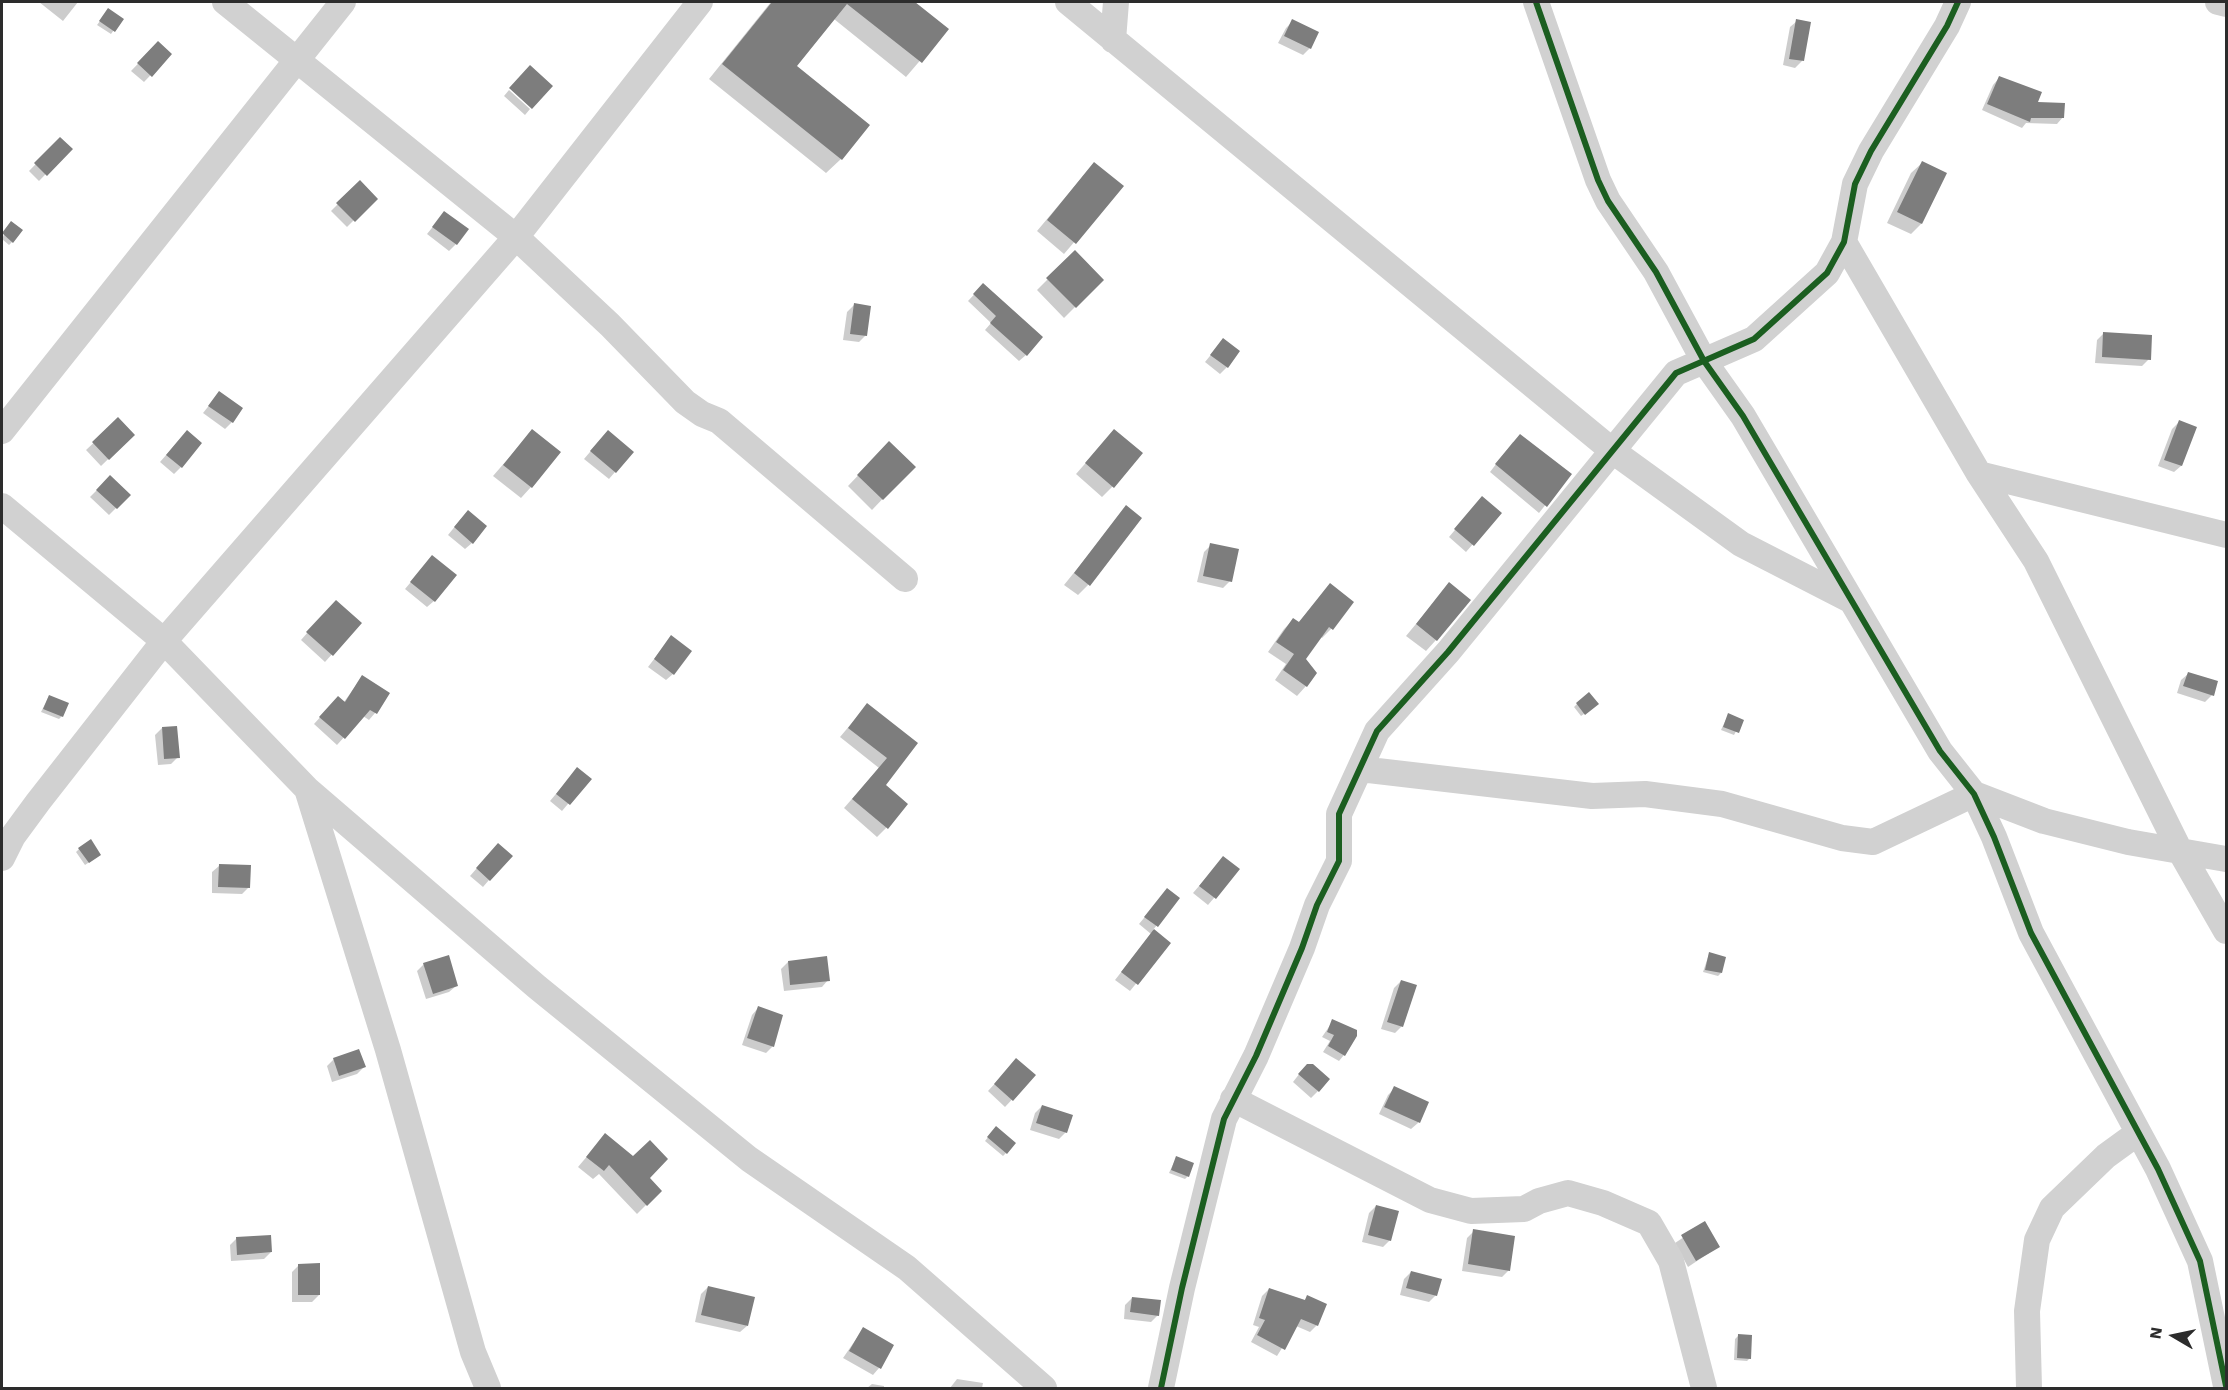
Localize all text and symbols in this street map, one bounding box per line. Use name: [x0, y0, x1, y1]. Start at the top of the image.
north arrow: [2144, 1306, 2204, 1366]
text: N: [2145, 1326, 2166, 1340]

